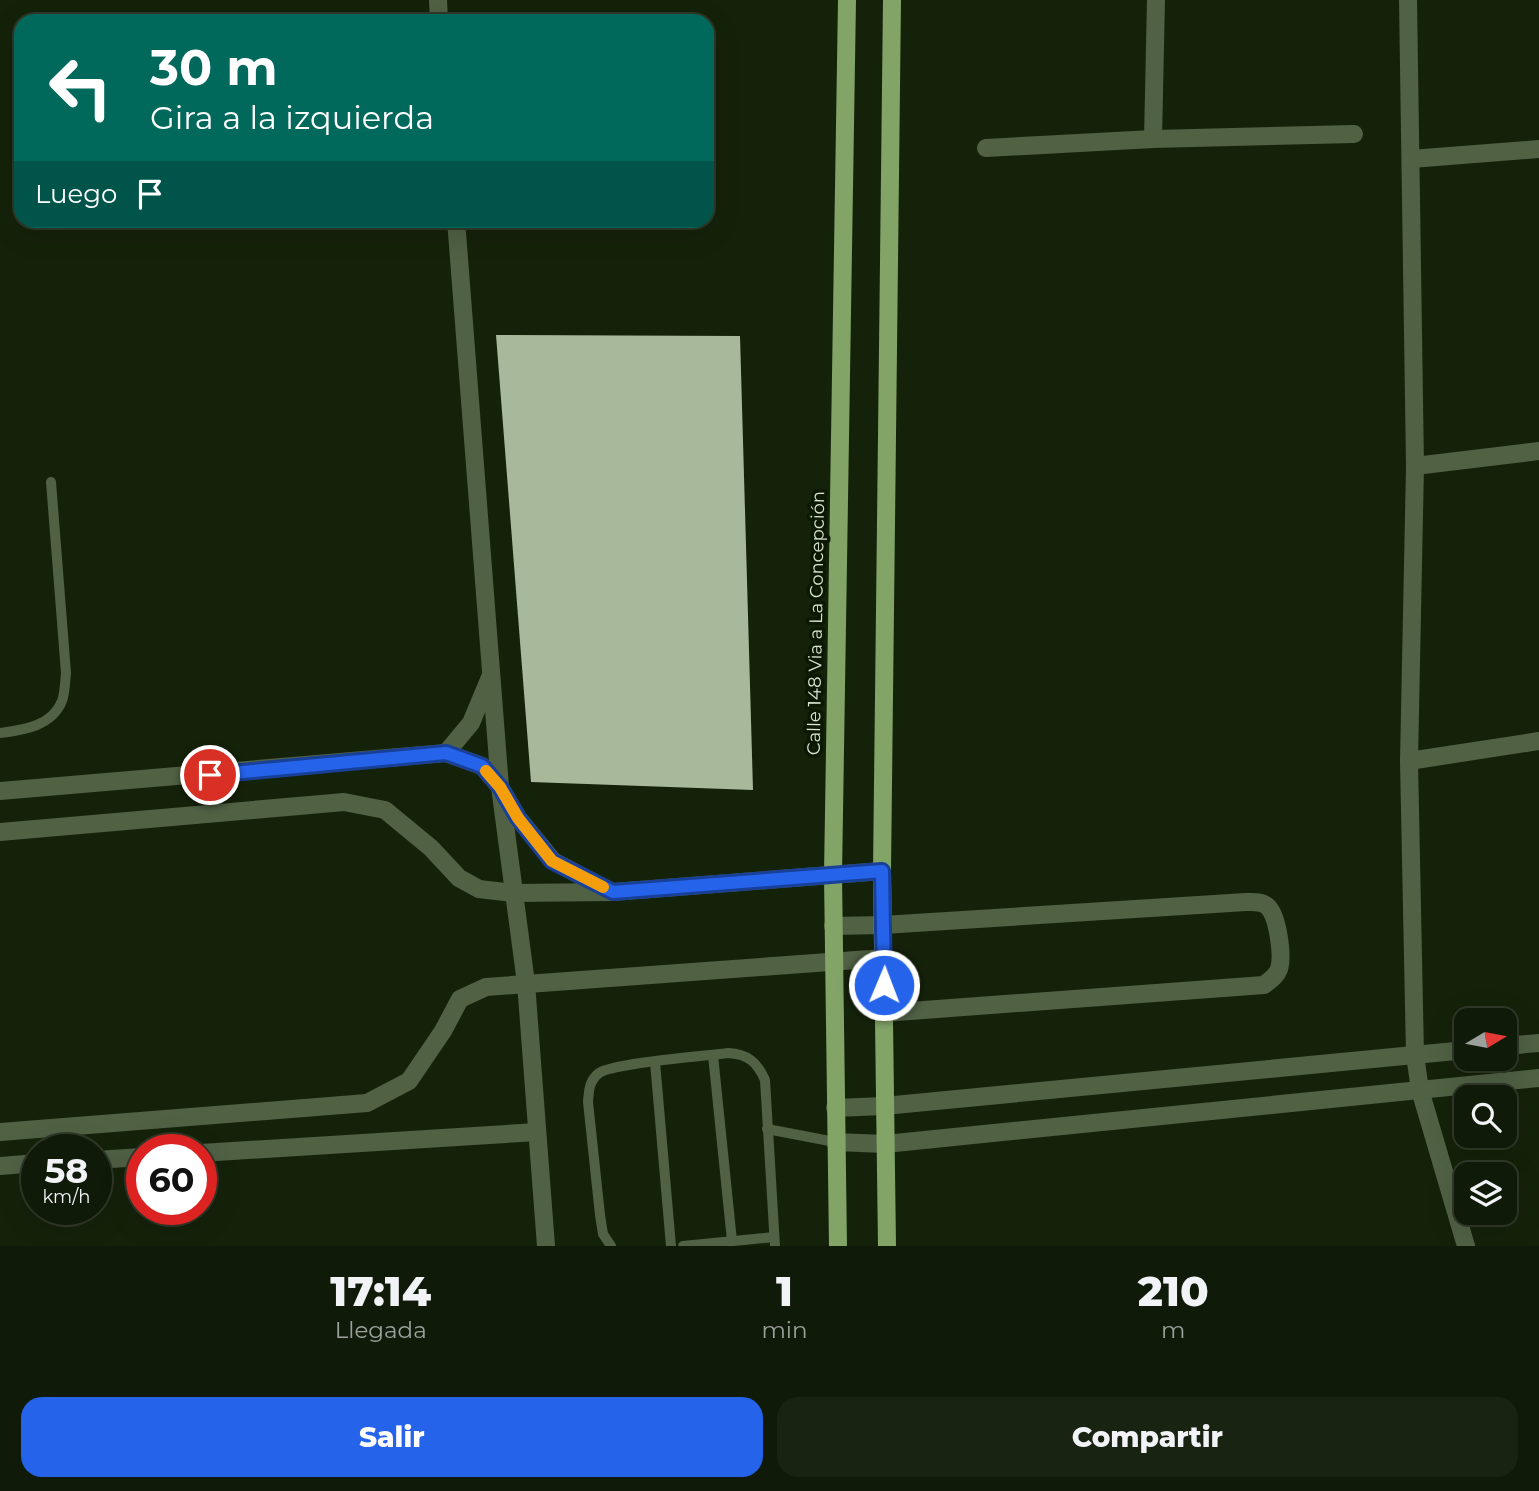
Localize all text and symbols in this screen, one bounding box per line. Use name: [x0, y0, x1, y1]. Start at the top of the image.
text: 30 m: [150, 38, 278, 97]
icon: left: [35, 42, 126, 133]
text: Gira a la izquierda: [150, 98, 434, 137]
icon: arrive: [131, 175, 169, 213]
text: Luego: [35, 178, 117, 210]
street label: Calle 148 Via a La Concepción: [803, 491, 829, 755]
pin: [180, 745, 240, 805]
icon: arrive: [191, 756, 229, 794]
position arrow: [847, 948, 921, 1022]
north arrow: [1454, 1008, 1517, 1071]
map controls: [1454, 1008, 1517, 1225]
button: search: [1454, 1085, 1517, 1148]
speed limit sign: 60: [126, 1134, 217, 1225]
text: 58: [45, 1149, 88, 1192]
button: layers: [1454, 1162, 1517, 1225]
text: km/h: [42, 1186, 91, 1208]
text: 17:14: [330, 1265, 431, 1317]
text: 1: [776, 1265, 793, 1317]
text: 210: [1138, 1265, 1209, 1317]
text: Llegada: [335, 1316, 427, 1344]
text: min: [761, 1316, 808, 1344]
text: m: [1161, 1316, 1185, 1344]
button: Salir: [21, 1397, 763, 1477]
button: Compartir: [777, 1397, 1518, 1477]

